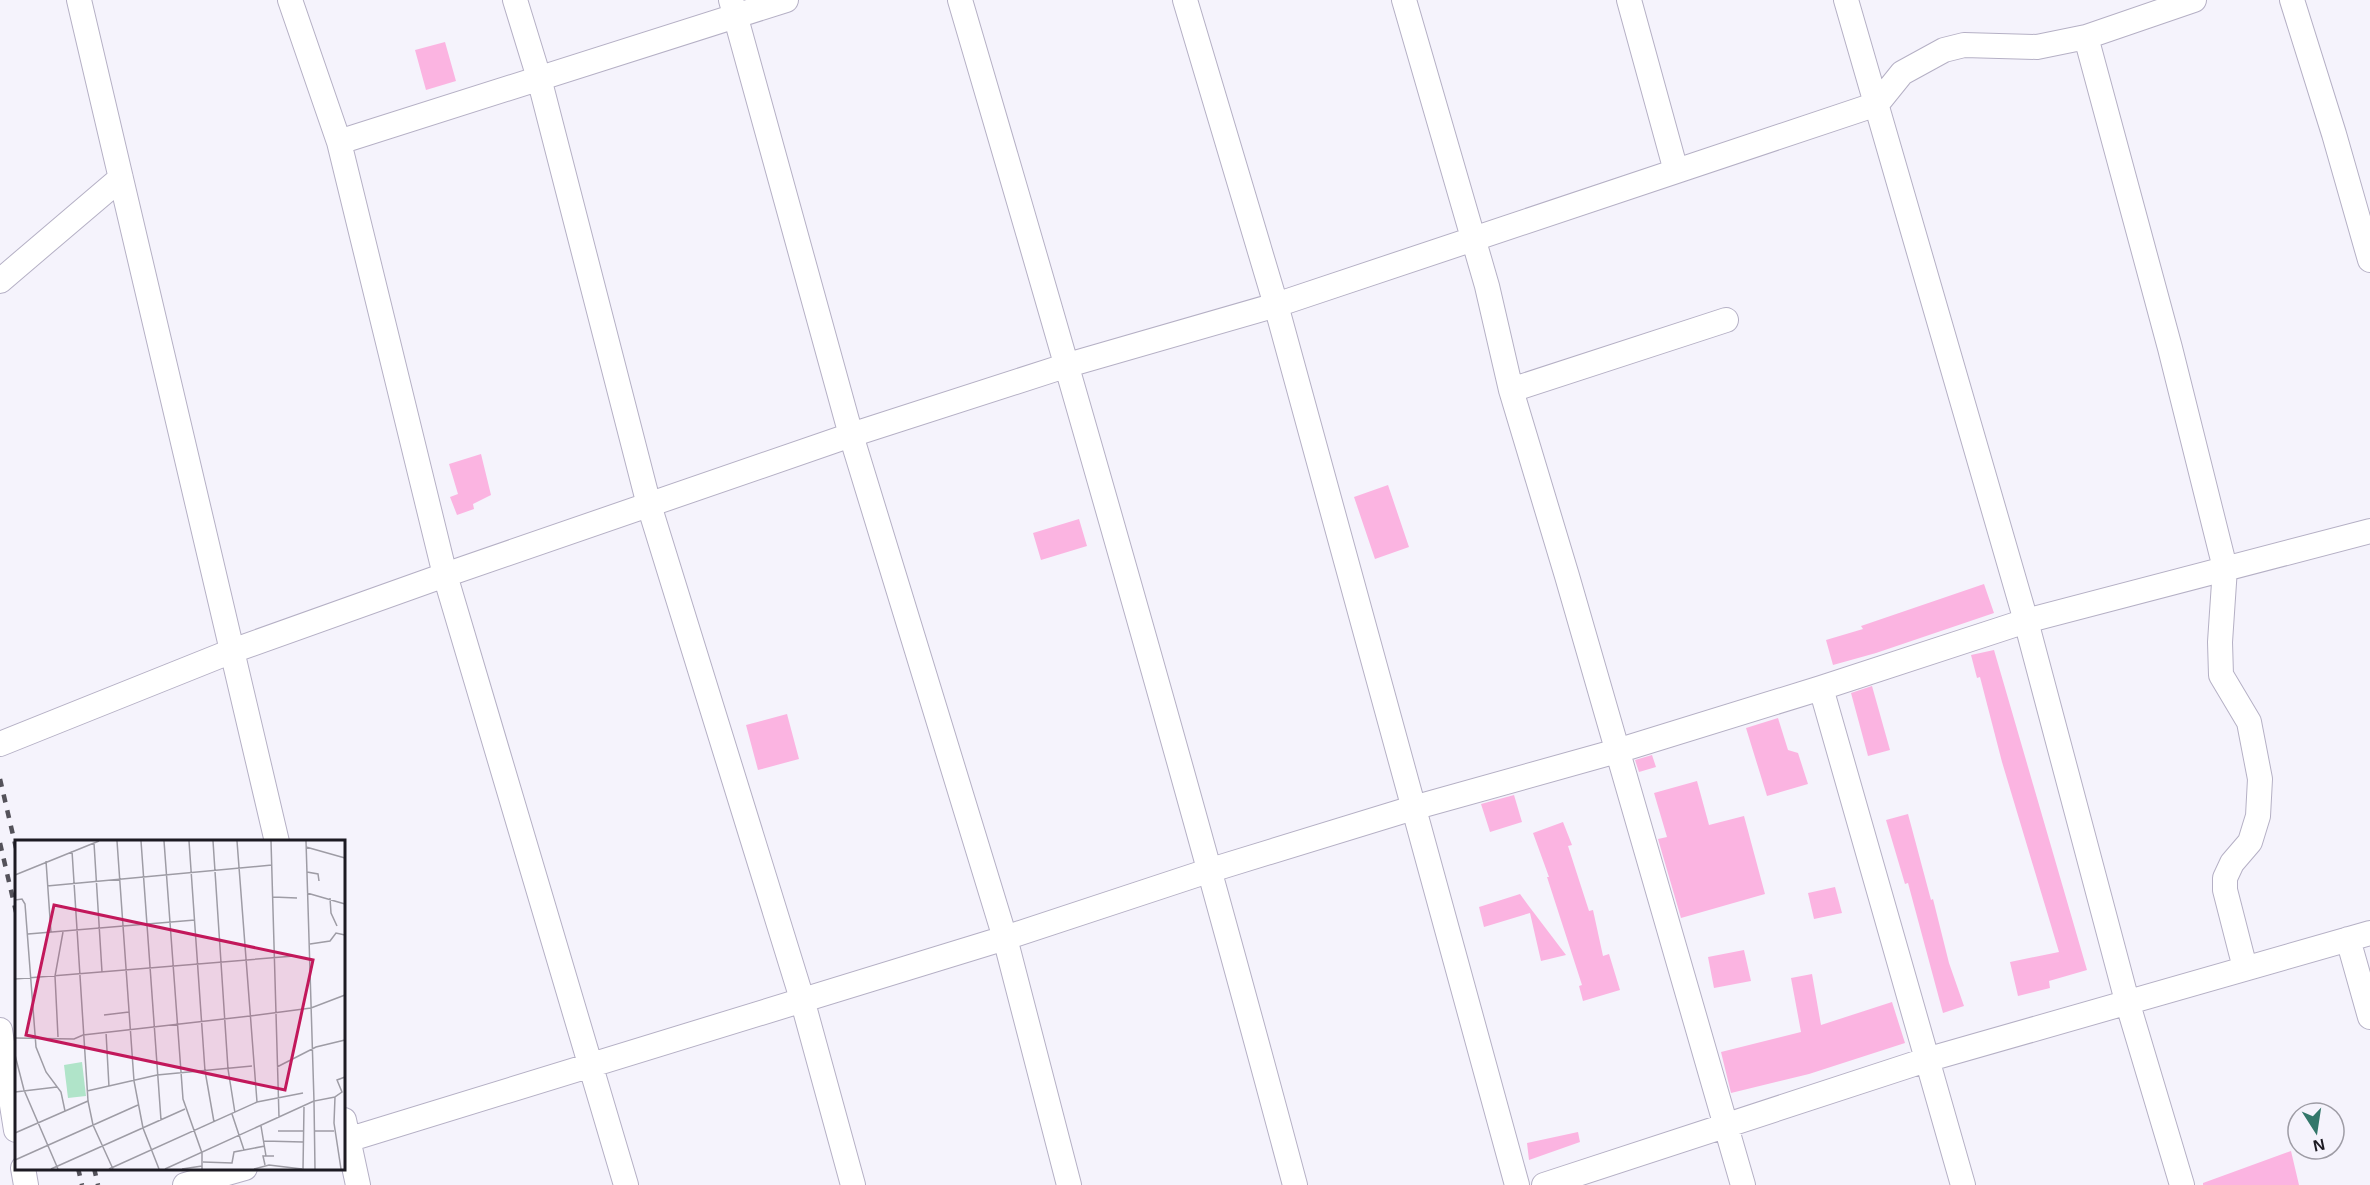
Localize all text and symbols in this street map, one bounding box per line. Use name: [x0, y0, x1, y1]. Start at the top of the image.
inset map: [15, 840, 345, 1170]
north arrow: [2286, 1101, 2346, 1161]
text: N: [2312, 1136, 2326, 1155]

